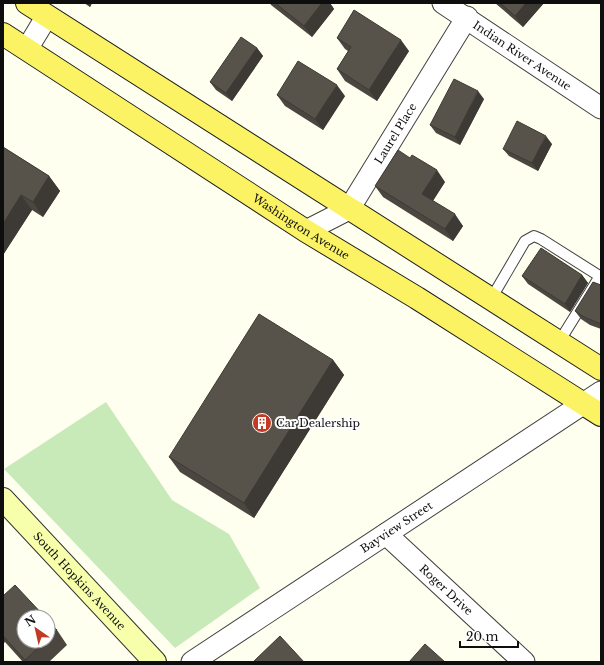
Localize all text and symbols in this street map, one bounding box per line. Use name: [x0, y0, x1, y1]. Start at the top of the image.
street label: Indian River Avenue: [470, 18, 574, 93]
street label: Laurel Place: [371, 100, 420, 167]
street label: Washington Avenue: [249, 191, 352, 263]
building icon: Car Dealership: [251, 412, 273, 434]
place label: Car Dealership: [276, 416, 360, 430]
street label: Bayview Street: [358, 498, 436, 556]
street label: South Hopkins Avenue: [30, 529, 128, 633]
street label: Roger Drive: [416, 561, 476, 618]
north arrow: [16, 609, 56, 649]
text: N: [22, 612, 39, 629]
scale bar: [460, 623, 518, 649]
text: 20 m: [466, 629, 498, 644]

